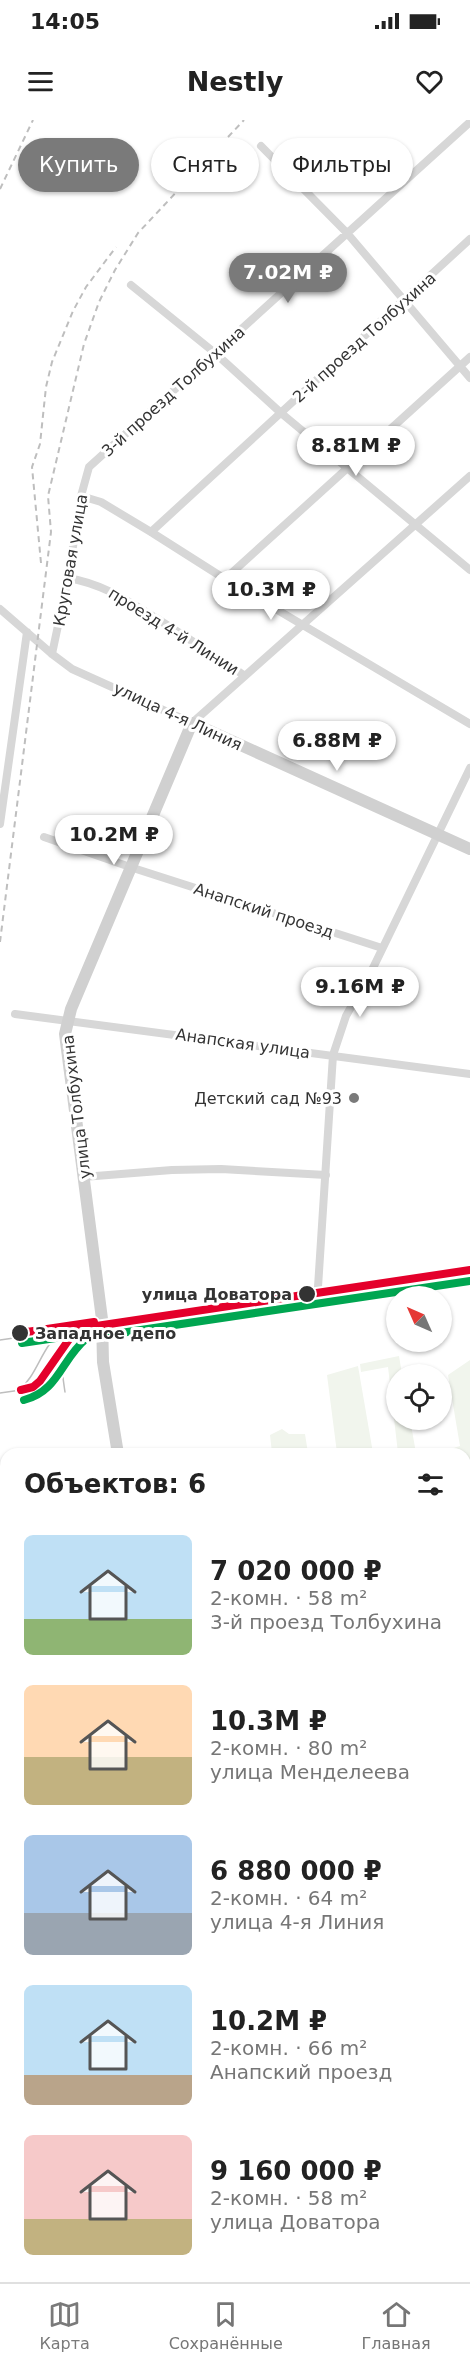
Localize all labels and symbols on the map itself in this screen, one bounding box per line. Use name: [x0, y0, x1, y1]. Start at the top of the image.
pin: 7.02M ₽: [233, 253, 343, 304]
street label: 2-й проезд Толбухина: [289, 268, 440, 407]
street label: 3-й проезд Толбухина: [98, 322, 249, 461]
pin: 8.81M ₽: [301, 426, 411, 477]
street label: Круговая улица: [50, 492, 91, 628]
pin: 10.3M ₽: [216, 570, 326, 621]
street label: проезд 4-й Линии: [105, 584, 242, 679]
street label: улица 4-я Линия: [111, 678, 245, 755]
pin: 6.88M ₽: [282, 721, 392, 772]
pin: 10.2M ₽: [59, 815, 169, 866]
street label: Анапский проезд: [192, 879, 336, 942]
pin: 9.16M ₽: [305, 967, 415, 1018]
street label: Анапская улица: [175, 1025, 311, 1062]
street label: улица Толбухина: [58, 1034, 95, 1180]
place label: Детский сад №93: [194, 1089, 342, 1108]
marker: Детский сад №93: [347, 1091, 361, 1105]
marker: улица Доватора: [297, 1284, 317, 1304]
place label: улица Доватора: [142, 1285, 292, 1304]
north arrow: [386, 1286, 452, 1352]
marker: Западное депо: [10, 1323, 30, 1343]
place label: Западное депо: [35, 1324, 176, 1343]

